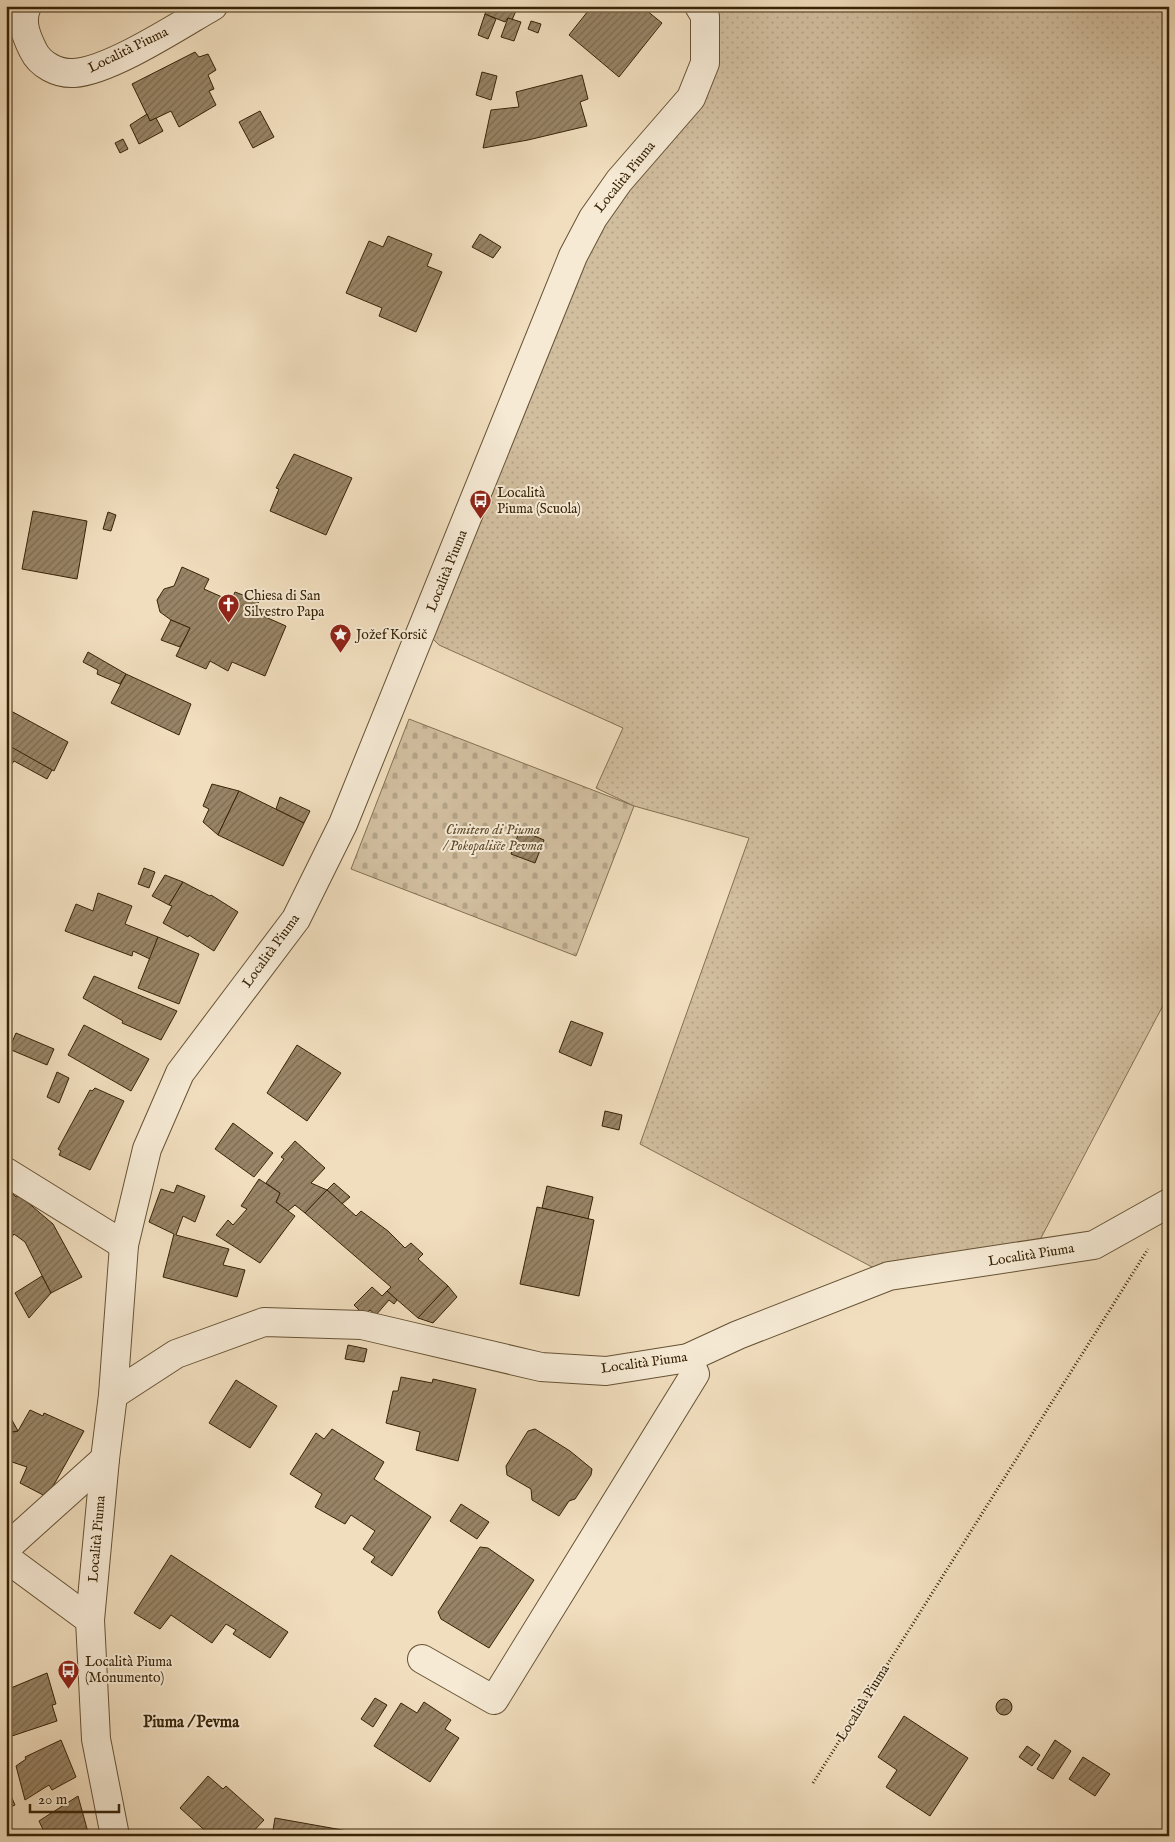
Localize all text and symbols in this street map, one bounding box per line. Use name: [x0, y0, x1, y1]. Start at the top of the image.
street label: Località Piuma: [85, 22, 172, 77]
street label: Località Piuma: [591, 137, 660, 216]
place label: Località Piuma (Scuola): [497, 484, 581, 518]
bus stop icon: Località Piuma (Scuola): [469, 489, 493, 520]
street label: Località Piuma: [422, 526, 472, 615]
place label: Chiesa di San Silvestro Papa: [244, 587, 325, 621]
church icon: Chiesa di San Silvestro Papa: [216, 592, 240, 623]
place icon: Jožef Korsič: [328, 623, 352, 654]
place label: Jožef Korsič: [354, 626, 427, 644]
park label: Cimitero di Piuma / Pokopališče Pevma: [442, 821, 543, 855]
street label: Località Piuma: [238, 910, 304, 991]
street label: Località Piuma: [987, 1239, 1076, 1271]
street label: Località Piuma: [600, 1348, 689, 1378]
street label: Località Piuma: [84, 1494, 110, 1583]
place label: Località Piuma (Monumento): [85, 1653, 173, 1687]
bus stop icon: Località Piuma (Monumento): [57, 1658, 81, 1689]
street label: Località Piuma: [832, 1661, 894, 1745]
district label: Piuma / Pevma: [143, 1713, 240, 1733]
scale bar: [30, 1782, 119, 1814]
text: 20 m: [38, 1790, 68, 1809]

